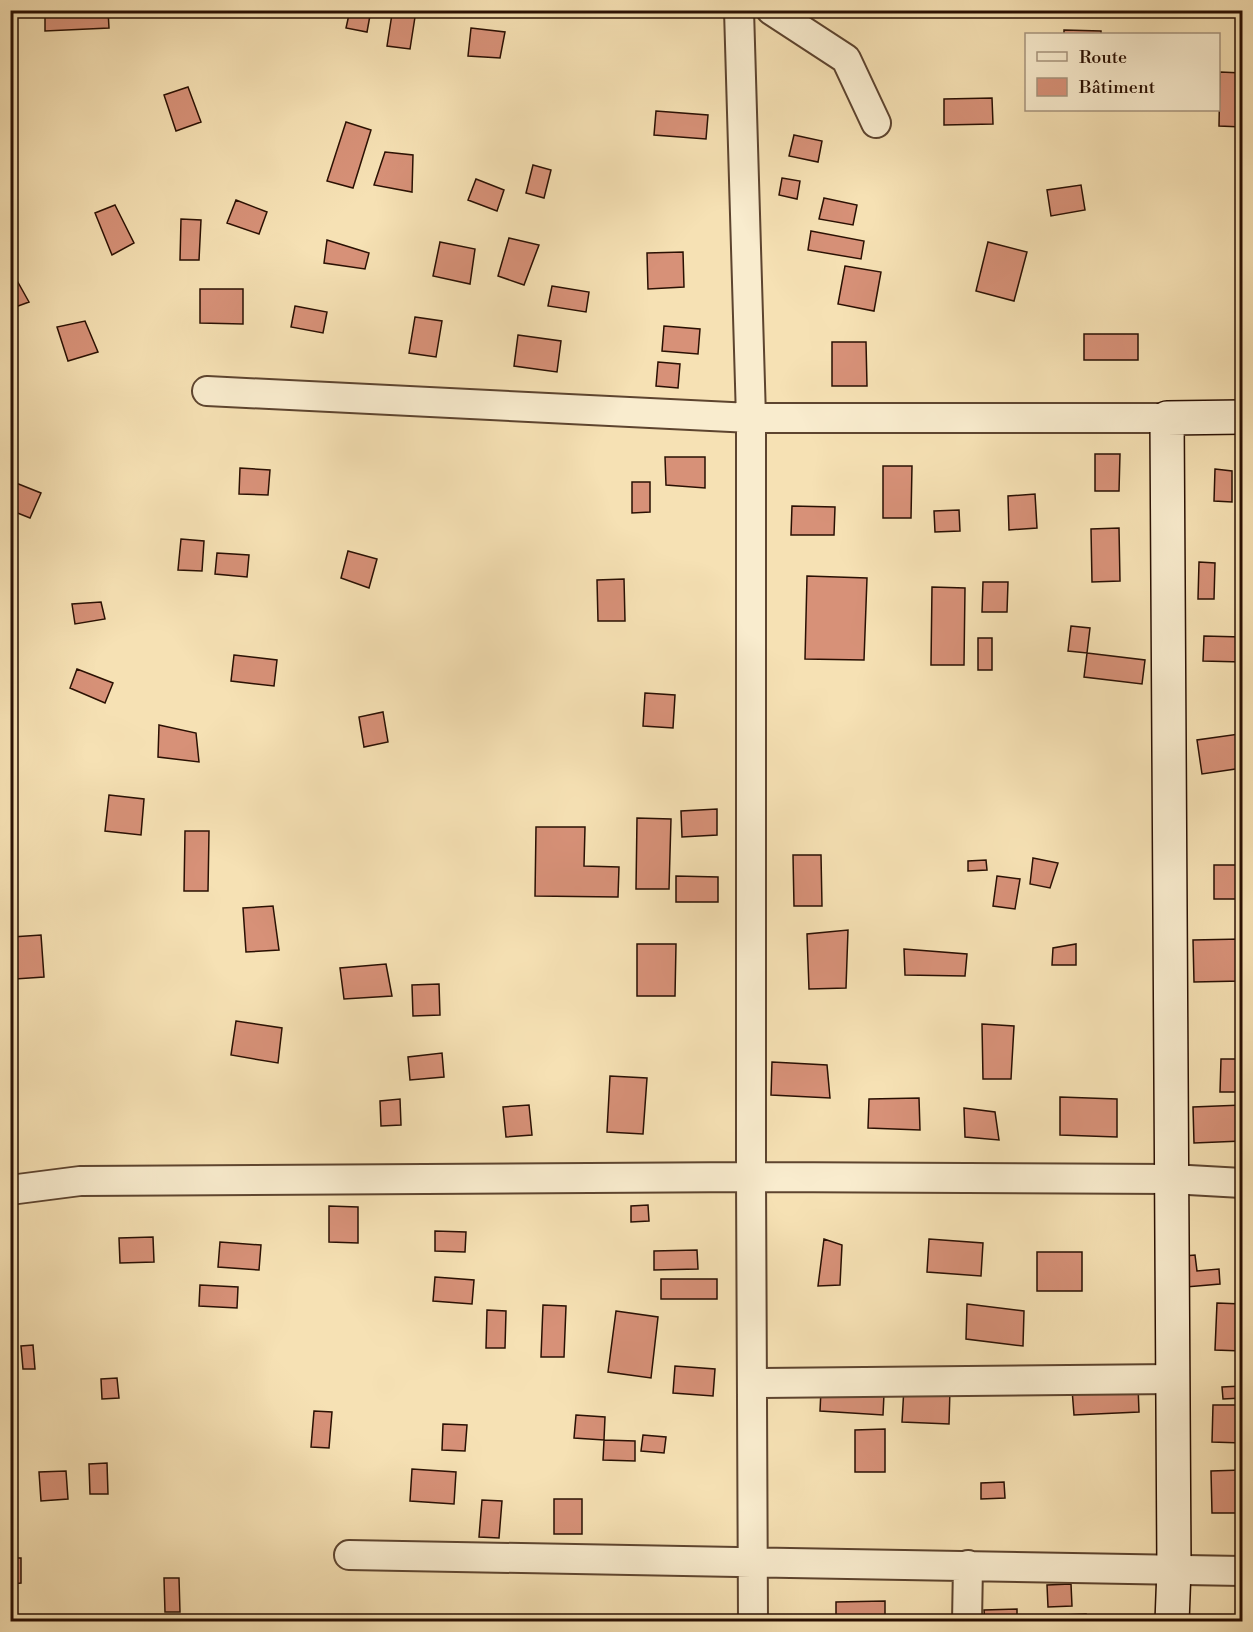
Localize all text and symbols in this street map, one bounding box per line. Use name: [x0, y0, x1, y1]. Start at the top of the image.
legend: [1025, 33, 1220, 111]
text: Route: [1079, 46, 1127, 69]
text: Bâtiment: [1078, 76, 1156, 99]

